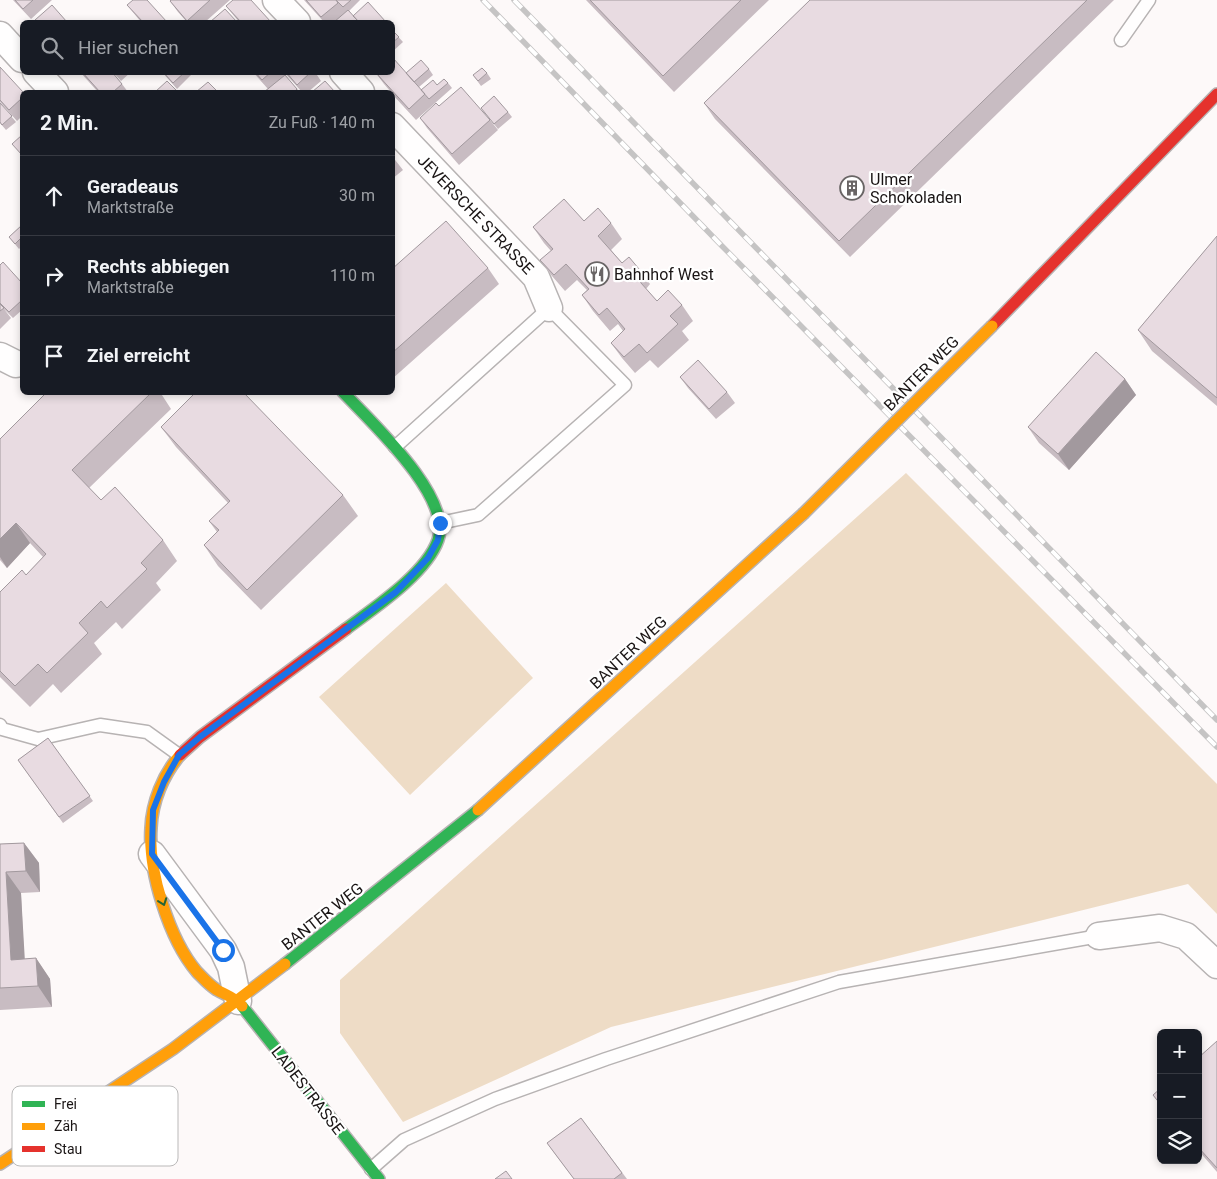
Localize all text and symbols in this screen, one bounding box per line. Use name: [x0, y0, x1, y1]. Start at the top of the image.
search box: [20, 20, 395, 75]
icon: search: [38, 34, 66, 62]
text: Hier suchen: [78, 36, 179, 59]
text: 2 Min.: [40, 111, 99, 135]
text: Zu Fuß · 140 m: [269, 113, 375, 132]
street label: JEVERSCHE STRASSE: [414, 151, 538, 278]
place label: Ulmer Schokoladen: [870, 170, 962, 207]
text: Geradeaus: [87, 175, 179, 198]
building icon: Ulmer Schokoladen: [839, 175, 865, 201]
icon: ahead: [40, 182, 68, 210]
text: 30 m: [339, 186, 375, 205]
text: Marktstraße: [87, 198, 174, 217]
text: Rechts abbiegen: [87, 255, 229, 278]
restaurant icon: Bahnhof West: [584, 261, 610, 287]
icon: right: [40, 262, 68, 290]
place label: Bahnhof West: [614, 265, 714, 284]
text: 110 m: [330, 266, 375, 285]
text: Marktstraße: [87, 278, 174, 297]
street label: BANTER WEG: [880, 332, 963, 415]
icon: arrive: [40, 342, 68, 370]
text: Ziel erreicht: [87, 344, 190, 367]
route end: [429, 512, 452, 535]
street label: BANTER WEG: [586, 612, 671, 693]
street label: BANTER WEG: [278, 879, 367, 954]
one-way arrow: [157, 897, 167, 905]
route start: [212, 939, 235, 962]
map controls: [1157, 1029, 1202, 1164]
button: +: [1157, 1029, 1202, 1074]
street label: LADESTRASSE: [267, 1043, 348, 1138]
button: −: [1157, 1074, 1202, 1119]
legend: [12, 1086, 178, 1166]
text: Frei: [54, 1096, 77, 1112]
text: Zäh: [54, 1118, 78, 1134]
button: layers: [1157, 1119, 1202, 1164]
text: Stau: [54, 1141, 82, 1157]

